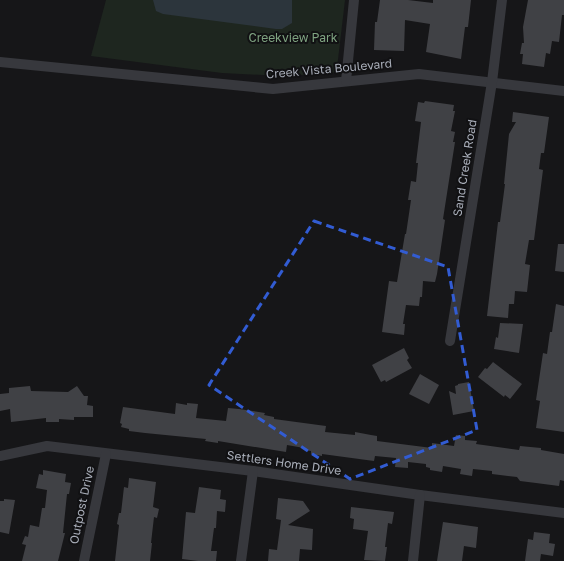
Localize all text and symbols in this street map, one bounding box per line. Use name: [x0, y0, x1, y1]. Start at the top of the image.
park label: Creekview Park: [248, 30, 338, 45]
street label: Creek Vista Boulevard: [265, 56, 393, 81]
street label: Sand Creek Road: [449, 118, 480, 218]
street label: Settlers Home Drive: [226, 447, 342, 478]
street label: Outpost Drive: [66, 464, 97, 545]

